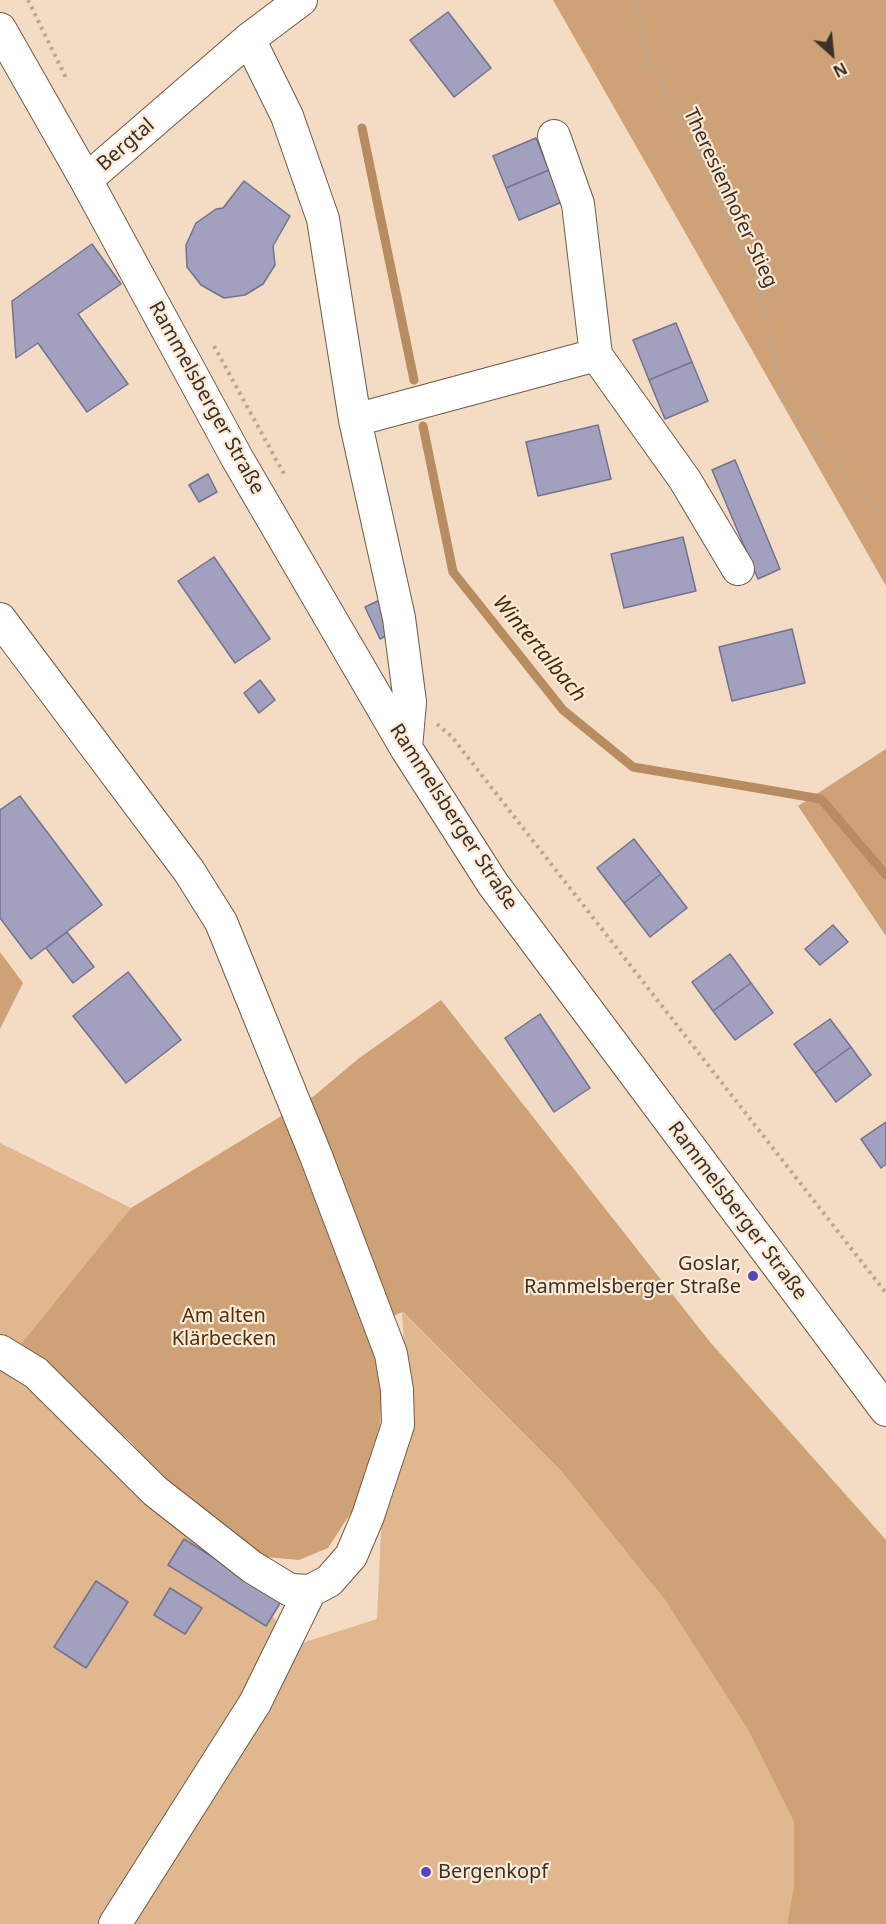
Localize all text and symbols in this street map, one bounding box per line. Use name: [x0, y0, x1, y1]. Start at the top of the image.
north arrow: [802, 24, 862, 84]
text: N: [829, 57, 851, 83]
street label: Theresienhofer Stieg: [678, 104, 782, 292]
street label: Bergtal: [92, 114, 160, 176]
street label: Rammelsberger Straße: [143, 297, 269, 499]
water label: Wintertalbach: [487, 591, 591, 707]
street label: Rammelsberger Straße: [384, 719, 522, 915]
street label: Rammelsberger Straße: [662, 1117, 812, 1305]
place label: Goslar, Rammelsberger Straße: [524, 1252, 741, 1299]
marker: Goslar, Rammelsberger Straße: [746, 1269, 760, 1283]
park label: Am alten Klärbecken: [172, 1304, 276, 1351]
place label: Bergenkopf: [438, 1860, 548, 1884]
marker: Bergenkopf: [419, 1865, 433, 1879]

